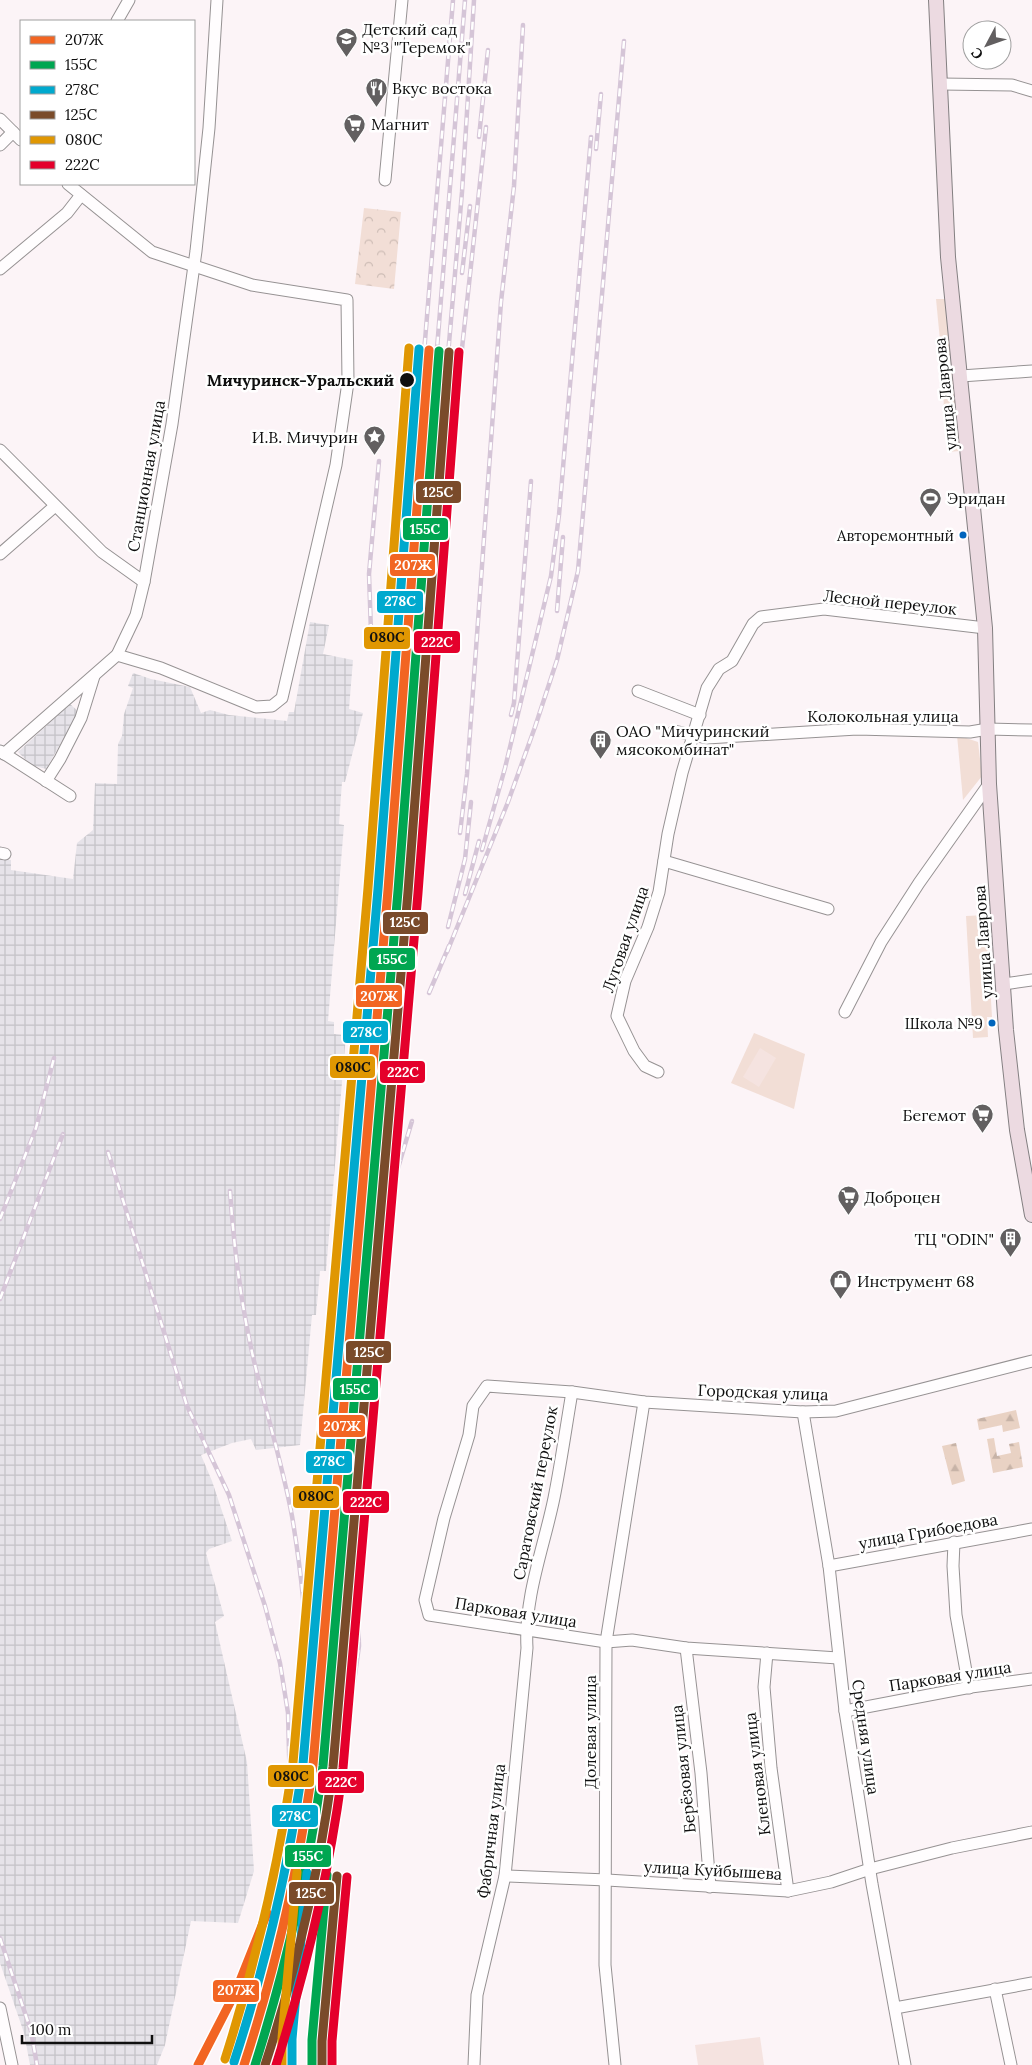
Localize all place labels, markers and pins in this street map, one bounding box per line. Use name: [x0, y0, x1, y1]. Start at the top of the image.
place label: Детский сад №3 "Теремок": [362, 19, 471, 57]
school or university icon: Детский сад №3 "Теремок": [334, 26, 358, 57]
restaurant icon: Вкус востока: [364, 76, 388, 107]
place label: Вкус востока: [392, 78, 492, 98]
supermarket icon: Магнит: [343, 112, 367, 143]
place label: Магнит: [371, 114, 429, 134]
place label: Мичуринск-Уральский: [207, 370, 394, 390]
marker: Мичуринск-Уральский: [398, 371, 416, 389]
place icon: И.В. Мичурин: [362, 425, 386, 456]
place label: И.В. Мичурин: [252, 427, 358, 447]
sports icon: Эридан: [919, 486, 943, 517]
place label: Эридан: [947, 488, 1005, 508]
place label: Авторемонтный: [836, 526, 954, 545]
marker: Авторемонтный: [958, 530, 968, 540]
place label: ОАО "Мичуринский мясокомбинат": [616, 721, 770, 759]
building icon: ОАО "Мичуринский мясокомбинат": [588, 728, 612, 759]
place label: Школа №9: [905, 1014, 983, 1033]
marker: Школа №9: [987, 1018, 997, 1028]
supermarket icon: Бегемот: [970, 1103, 994, 1134]
place label: Бегемот: [903, 1105, 966, 1125]
supermarket icon: Доброцен: [836, 1185, 860, 1216]
place label: Доброцен: [864, 1187, 941, 1207]
building icon: ТЦ "ODIN": [998, 1227, 1022, 1258]
place label: ТЦ "ODIN": [915, 1229, 994, 1249]
shop icon: Инструмент 68: [829, 1269, 853, 1300]
place label: Инструмент 68: [857, 1271, 975, 1291]

